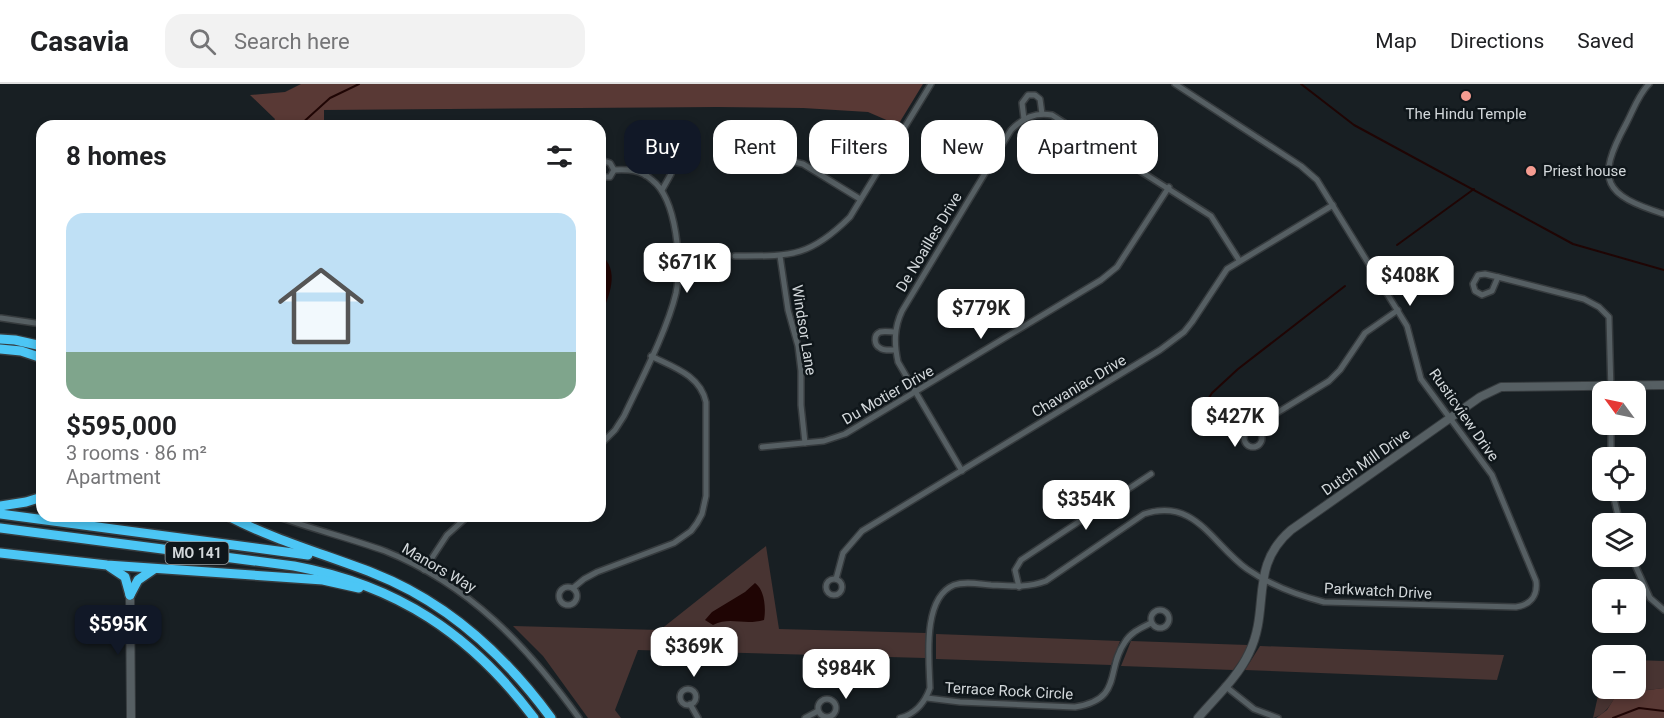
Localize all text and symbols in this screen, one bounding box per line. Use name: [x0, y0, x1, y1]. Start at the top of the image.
search box: [165, 14, 585, 68]
text: Casavia: [30, 25, 129, 58]
icon: search: [186, 25, 219, 58]
text: Search here: [234, 29, 350, 54]
text: Map: [1375, 29, 1417, 53]
text: Directions: [1450, 29, 1544, 53]
text: Saved: [1577, 29, 1634, 53]
marker: The Hindu Temple: [1459, 89, 1473, 103]
place label: The Hindu Temple: [1405, 105, 1527, 123]
chip: Buy: [624, 120, 701, 174]
chip: Rent: [713, 120, 797, 174]
chip: Filters: [809, 120, 909, 174]
chip: New: [921, 120, 1005, 174]
chip: Apartment: [1017, 120, 1158, 174]
icon: filters: [543, 140, 576, 173]
text: 8 homes: [66, 141, 167, 171]
place label: Priest house: [1543, 162, 1626, 180]
marker: Priest house: [1524, 164, 1538, 178]
street label: De Noailles Drive: [892, 189, 966, 295]
pin: $671K: [645, 243, 729, 294]
text: $671K: [658, 250, 716, 274]
icon: home: [267, 252, 375, 360]
pin: $408K: [1368, 256, 1452, 307]
text: $408K: [1381, 263, 1439, 287]
street label: Windsor Lane: [788, 284, 820, 377]
pin: $779K: [939, 289, 1023, 340]
text: $779K: [952, 296, 1010, 320]
street label: Chavaniac Drive: [1029, 351, 1129, 421]
street label: Du Motier Drive: [839, 362, 937, 428]
street label: Rusticview Drive: [1425, 365, 1503, 465]
north arrow: [1592, 381, 1646, 435]
map controls: [1592, 381, 1646, 699]
pin: $427K: [1193, 397, 1277, 448]
text: $427K: [1206, 404, 1264, 428]
text: $595,000: [66, 411, 177, 441]
street label: Dutch Mill Drive: [1318, 425, 1414, 499]
text: 3 rooms · 86 m²: [66, 441, 207, 465]
button: locate: [1592, 447, 1646, 501]
text: Apartment: [66, 465, 161, 489]
pin: $354K: [1044, 480, 1128, 531]
text: $354K: [1057, 487, 1115, 511]
button: layers: [1592, 513, 1646, 567]
street label: Manors Way: [399, 539, 479, 597]
road number: MO 141: [166, 542, 228, 564]
street label: Parkwatch Drive: [1324, 579, 1432, 603]
button: +: [1592, 579, 1646, 633]
pin: $595K: [76, 605, 160, 656]
text: $595K: [89, 612, 147, 636]
pin: $369K: [652, 627, 736, 678]
text: $369K: [665, 634, 723, 658]
button: −: [1592, 645, 1646, 699]
pin: $984K: [804, 649, 888, 700]
text: $984K: [817, 656, 875, 680]
street label: Terrace Rock Circle: [944, 679, 1074, 703]

